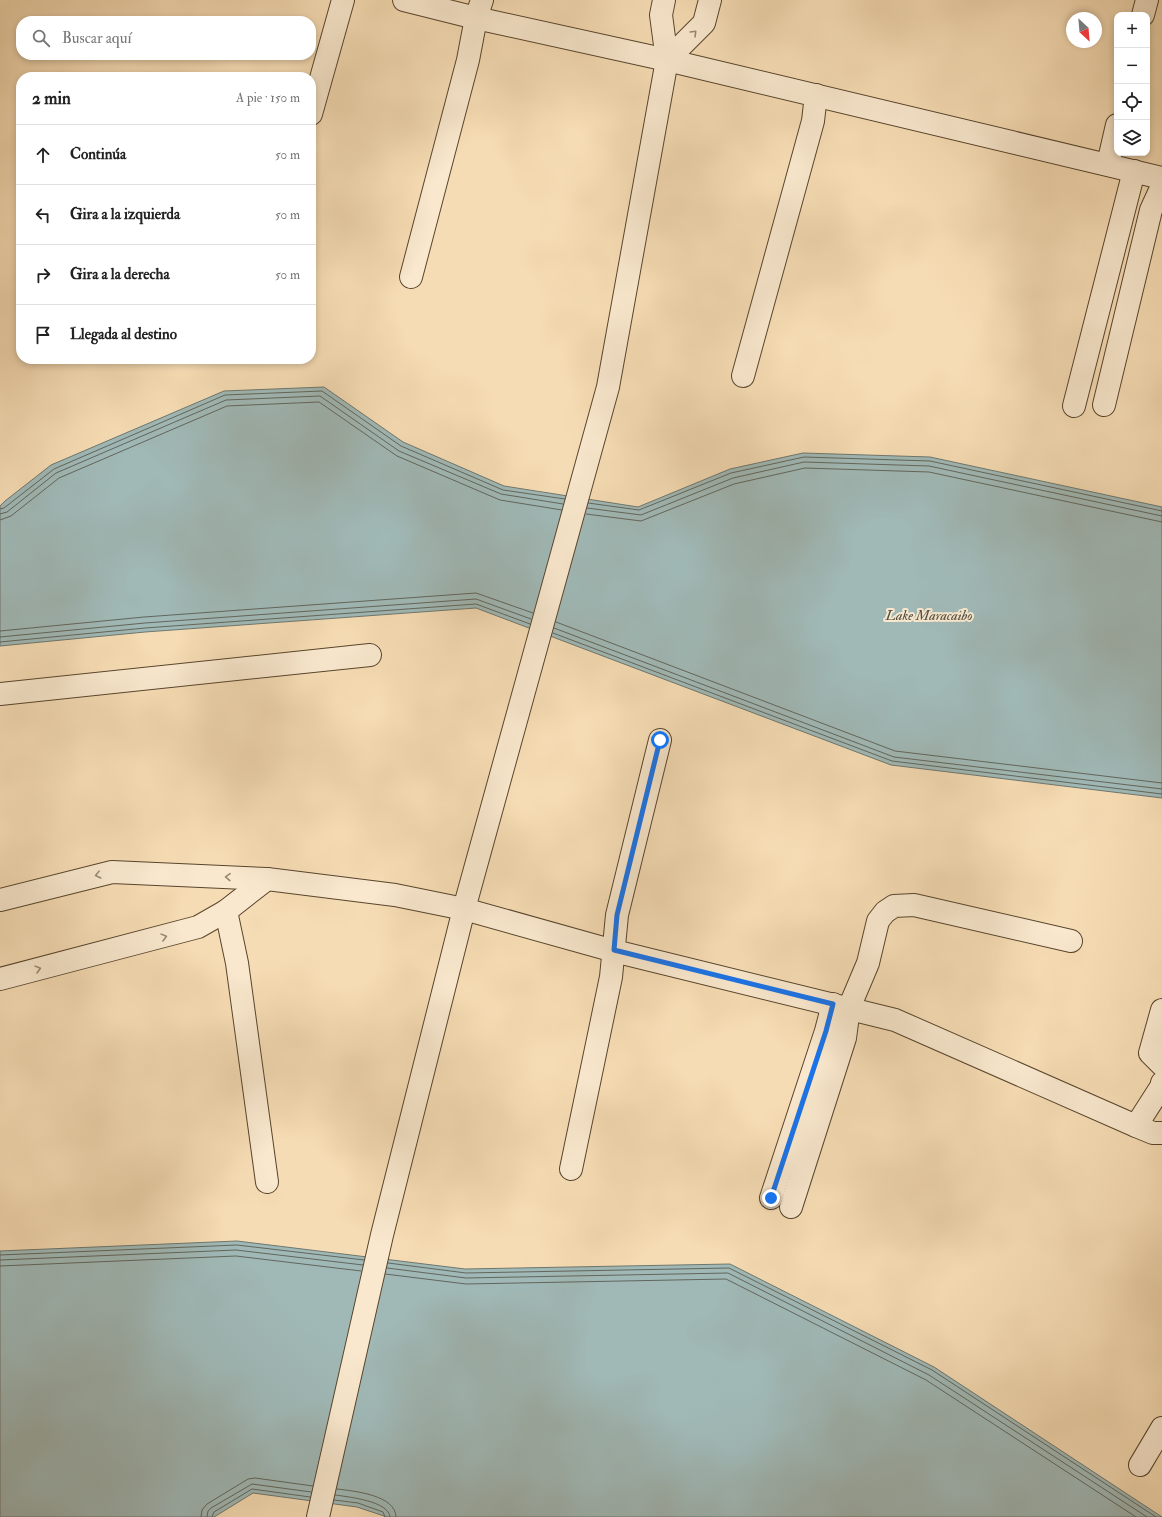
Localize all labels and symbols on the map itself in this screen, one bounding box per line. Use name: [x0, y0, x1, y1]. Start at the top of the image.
north arrow: [1066, 12, 1102, 48]
one-way arrow: [689, 30, 697, 38]
water label: Lake Maracaibo: [885, 607, 972, 624]
route start: [651, 731, 669, 749]
one-way arrow: [95, 871, 102, 879]
one-way arrow: [225, 873, 231, 881]
one-way arrow: [160, 933, 167, 941]
one-way arrow: [34, 965, 41, 974]
route end: [762, 1189, 780, 1207]

